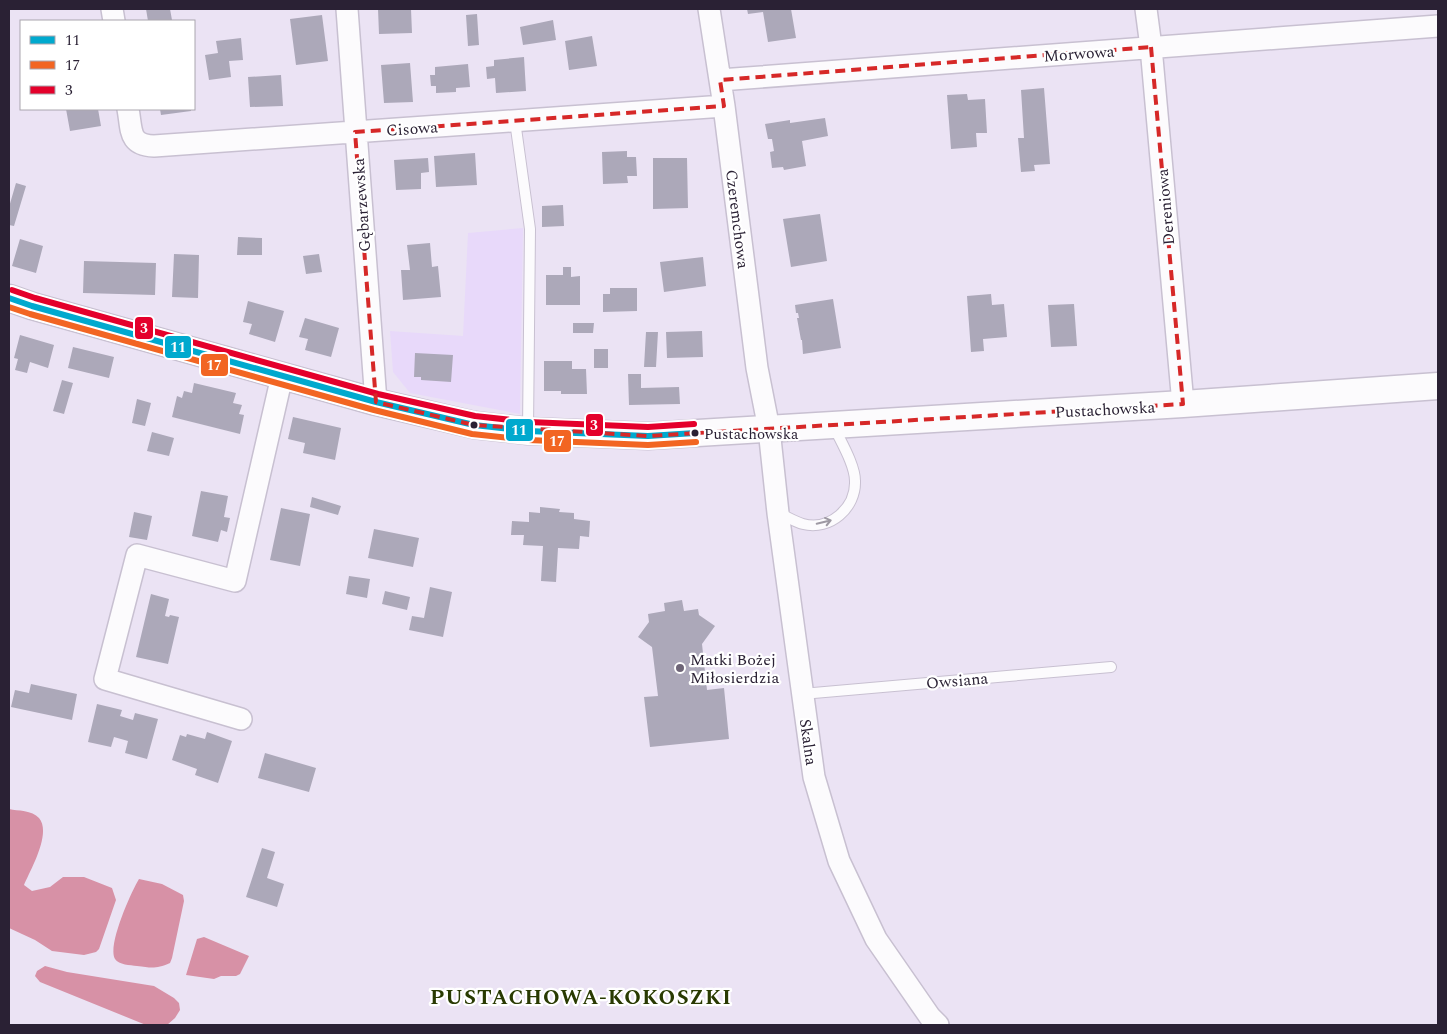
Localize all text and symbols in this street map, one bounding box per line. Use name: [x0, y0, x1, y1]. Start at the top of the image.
legend: [20, 20, 195, 110]
text: 11: [65, 29, 80, 52]
street label: Morwowa: [1043, 40, 1115, 68]
text: 17: [65, 54, 80, 77]
text: 3: [65, 79, 73, 102]
street label: Cisowa: [385, 115, 439, 143]
street label: Gębarzewska: [347, 157, 377, 253]
street label: Dereniowa: [1151, 167, 1181, 246]
street label: Czeremchowa: [719, 168, 755, 270]
line badge: 3: [134, 316, 154, 340]
text: 3: [140, 318, 148, 339]
line badge: 11: [164, 335, 192, 359]
text: 11: [170, 337, 186, 358]
line badge: 17: [200, 353, 229, 377]
text: 17: [206, 355, 222, 376]
street label: Pustachowska: [1054, 395, 1156, 425]
line badge: 3: [585, 413, 604, 437]
text: 3: [590, 415, 598, 436]
line badge: 11: [505, 418, 534, 442]
unlabelled marker: [469, 420, 479, 430]
text: 11: [511, 420, 527, 441]
place label: Pustachowska: [704, 423, 799, 446]
marker: Pustachowska: [690, 428, 700, 438]
line badge: 17: [543, 429, 572, 453]
text: 17: [549, 431, 565, 452]
one-way arrow: [816, 517, 832, 526]
place label: Matki Bożej Miłosierdzia: [690, 648, 779, 690]
marker: Matki Bożej Miłosierdzia: [674, 662, 686, 674]
street label: Owsiana: [925, 666, 989, 696]
street label: Skalna: [793, 717, 823, 767]
district label: PUSTACHOWA-KOKOSZKI: [430, 982, 732, 1014]

